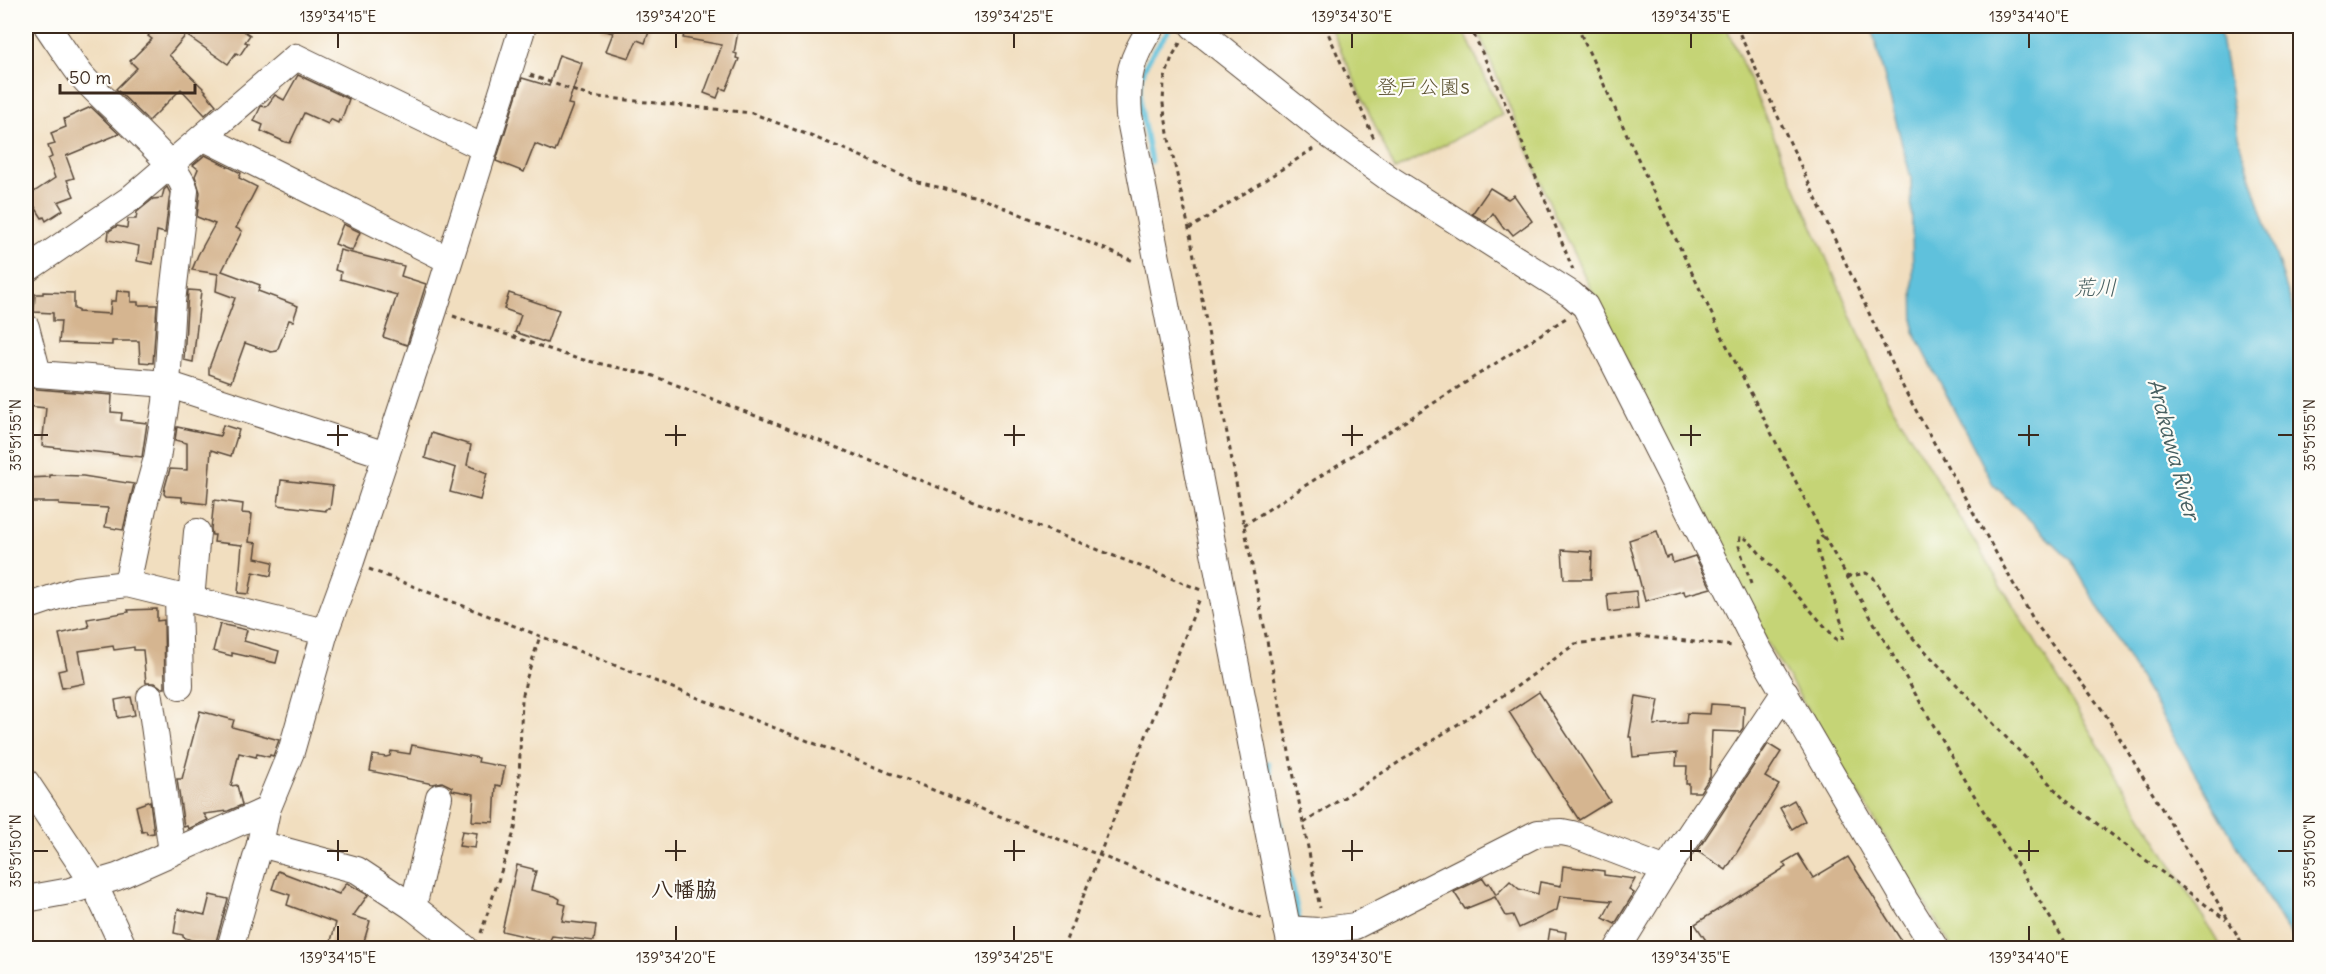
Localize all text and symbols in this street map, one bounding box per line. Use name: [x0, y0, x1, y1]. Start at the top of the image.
text: 139°34'15"E: [300, 7, 377, 26]
text: 139°34'20"E: [636, 7, 716, 26]
text: 139°34'25"E: [975, 7, 1054, 26]
text: 139°34'30"E: [1312, 7, 1392, 26]
text: 139°34'35"E: [1651, 7, 1731, 26]
text: 139°34'40"E: [1989, 7, 2069, 26]
scale bar: [60, 57, 195, 95]
text: 50 m: [69, 66, 111, 89]
park label: 登戸公園s: [1376, 73, 1470, 100]
water label: 荒川: [2073, 273, 2117, 301]
water label: Arakawa River: [2142, 376, 2207, 525]
text: 35°51'55"N: [6, 399, 25, 471]
text: 35°51'55"N: [2300, 399, 2319, 471]
text: 35°51'50"N: [6, 814, 25, 888]
text: 35°51'50"N: [2300, 814, 2319, 888]
district label: 八幡脇: [651, 875, 717, 903]
text: 139°34'15"E: [300, 948, 377, 967]
text: 139°34'20"E: [636, 948, 716, 967]
text: 139°34'25"E: [975, 948, 1054, 967]
text: 139°34'30"E: [1312, 948, 1392, 967]
text: 139°34'35"E: [1651, 948, 1731, 967]
text: 139°34'40"E: [1989, 948, 2069, 967]

